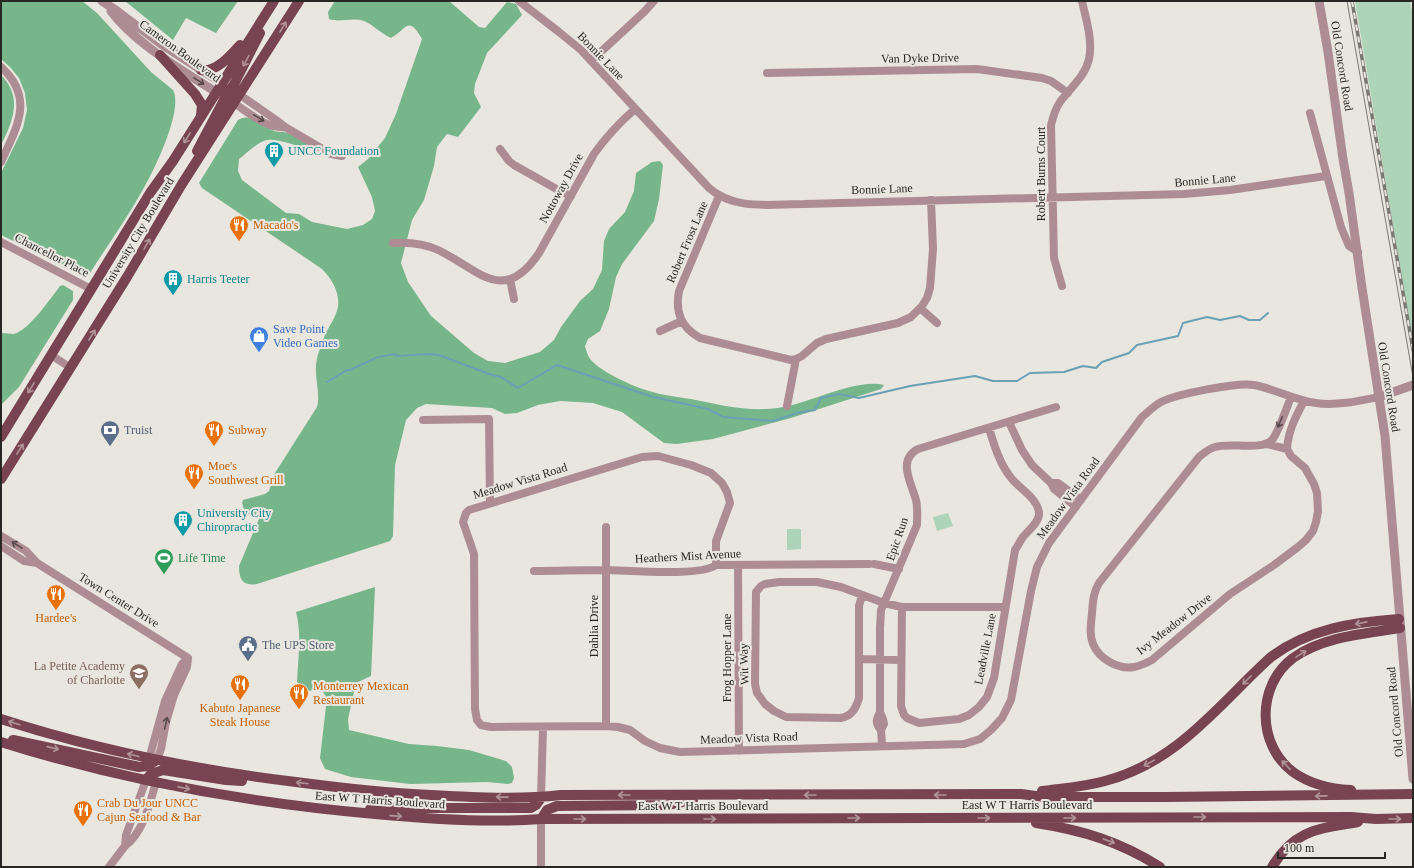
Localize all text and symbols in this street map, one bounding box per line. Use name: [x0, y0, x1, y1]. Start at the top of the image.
street label: Cameron Boulevard: [137, 17, 223, 85]
street label: Old Concord Road: [1328, 20, 1356, 112]
one-way arrow: [279, 22, 287, 33]
street label: Bonnie Lane: [575, 29, 627, 83]
street label: Van Dyke Drive: [881, 50, 959, 66]
one-way arrow: [242, 55, 249, 67]
one-way arrow: [193, 78, 205, 86]
one-way arrow: [253, 115, 265, 123]
street label: Robert Burns Court: [1034, 126, 1048, 221]
one-way arrow: [182, 132, 190, 144]
building icon: UNCC Foundation: [263, 140, 285, 168]
place label: UNCC Foundation: [288, 144, 379, 158]
street label: Nottoway Drive: [536, 151, 586, 225]
street label: Bonnie Lane: [1174, 170, 1236, 190]
street label: University City Boulevard: [99, 175, 177, 291]
street label: Bonnie Lane: [851, 181, 913, 197]
street label: Robert Frost Lane: [663, 199, 711, 285]
restaurant icon: Macado's: [228, 214, 250, 242]
place label: Macado's: [253, 218, 299, 232]
street label: Chancellor Place: [12, 230, 92, 280]
one-way arrow: [143, 238, 151, 250]
building icon: Harris Teeter: [162, 268, 184, 296]
place label: Harris Teeter: [187, 272, 250, 286]
place label: Save Point Video Games: [273, 322, 338, 350]
shop icon: Save Point Video Games: [248, 325, 270, 353]
one-way arrow: [88, 329, 96, 341]
street label: Old Concord Road: [1375, 341, 1403, 433]
one-way arrow: [26, 382, 34, 394]
one-way arrow: [1276, 415, 1284, 427]
bank icon: Truist: [99, 419, 121, 447]
restaurant icon: Subway: [203, 419, 225, 447]
place label: Truist: [124, 423, 153, 437]
place label: Subway: [228, 423, 267, 437]
one-way arrow: [16, 444, 24, 455]
street label: Meadow Vista Road: [1034, 454, 1102, 542]
place label: Moe's Southwest Grill: [208, 459, 284, 487]
street label: Meadow Vista Road: [471, 460, 569, 502]
restaurant icon: Moe's Southwest Grill: [183, 462, 205, 490]
place label: University City Chiropractic: [197, 506, 271, 534]
building icon: University City Chiropractic: [172, 509, 194, 537]
street label: Epic Run: [883, 515, 911, 563]
one-way arrow: [11, 541, 23, 549]
street label: Heathers Mist Avenue: [634, 546, 742, 566]
sports icon: Life Time: [153, 547, 175, 575]
place label: Life Time: [178, 551, 226, 565]
street label: Town Center Drive: [76, 570, 162, 630]
restaurant icon: Hardee's: [45, 583, 67, 611]
street label: Ivy Meadow Drive: [1134, 590, 1214, 658]
street label: Dahlia Drive: [587, 595, 601, 657]
place label: Hardee's: [35, 611, 77, 625]
street label: Leadville Lane: [971, 612, 999, 686]
street label: Frog Hopper Lane: [720, 614, 734, 702]
one-way arrow: [1354, 619, 1367, 627]
public building icon: The UPS Store: [237, 634, 259, 662]
place label: The UPS Store: [262, 638, 334, 652]
street label: Wit Way: [736, 643, 752, 685]
one-way arrow: [1295, 649, 1307, 657]
place label: La Petite Academy of Charlotte: [34, 659, 125, 687]
school or university icon: La Petite Academy of Charlotte: [128, 662, 150, 690]
street label: Old Concord Road: [1384, 666, 1406, 758]
restaurant icon: Kabuto Japanese Steak House: [229, 673, 251, 701]
one-way arrow: [1242, 675, 1252, 685]
place label: Monterrey Mexican Restaurant: [313, 679, 409, 707]
restaurant icon: Monterrey Mexican Restaurant: [288, 682, 310, 710]
place label: Kabuto Japanese Steak House: [200, 701, 280, 729]
one-way arrow: [163, 716, 171, 729]
one-way arrow: [8, 719, 21, 726]
street label: Meadow Vista Road: [700, 729, 798, 747]
one-way arrow: [46, 744, 59, 752]
one-way arrow: [127, 750, 140, 758]
one-way arrow: [1143, 760, 1155, 768]
one-way arrow: [1281, 760, 1291, 770]
one-way arrow: [296, 779, 309, 787]
one-way arrow: [177, 784, 190, 792]
street label: East W T Harris Boulevard: [314, 788, 446, 812]
one-way arrow: [618, 791, 631, 799]
one-way arrow: [804, 791, 817, 799]
one-way arrow: [934, 791, 947, 799]
one-way arrow: [1315, 792, 1328, 800]
one-way arrow: [496, 794, 509, 801]
place label: Crab Du Jour UNCC Cajun Seafood & Bar: [97, 796, 201, 824]
street label: East W T Harris Boulevard: [962, 798, 1092, 812]
restaurant icon: Crab Du Jour UNCC Cajun Seafood & Bar: [72, 799, 94, 827]
street label: East W T Harris Boulevard: [638, 799, 768, 813]
one-way arrow: [389, 813, 402, 820]
one-way arrow: [1193, 813, 1206, 821]
one-way arrow: [847, 814, 860, 822]
one-way arrow: [977, 814, 990, 822]
one-way arrow: [1063, 814, 1076, 822]
one-way arrow: [573, 815, 586, 823]
one-way arrow: [703, 815, 716, 823]
one-way arrow: [1388, 815, 1401, 823]
scale bar: [1278, 834, 1385, 860]
one-way arrow: [1103, 837, 1115, 845]
text: 100 m: [1284, 841, 1315, 855]

